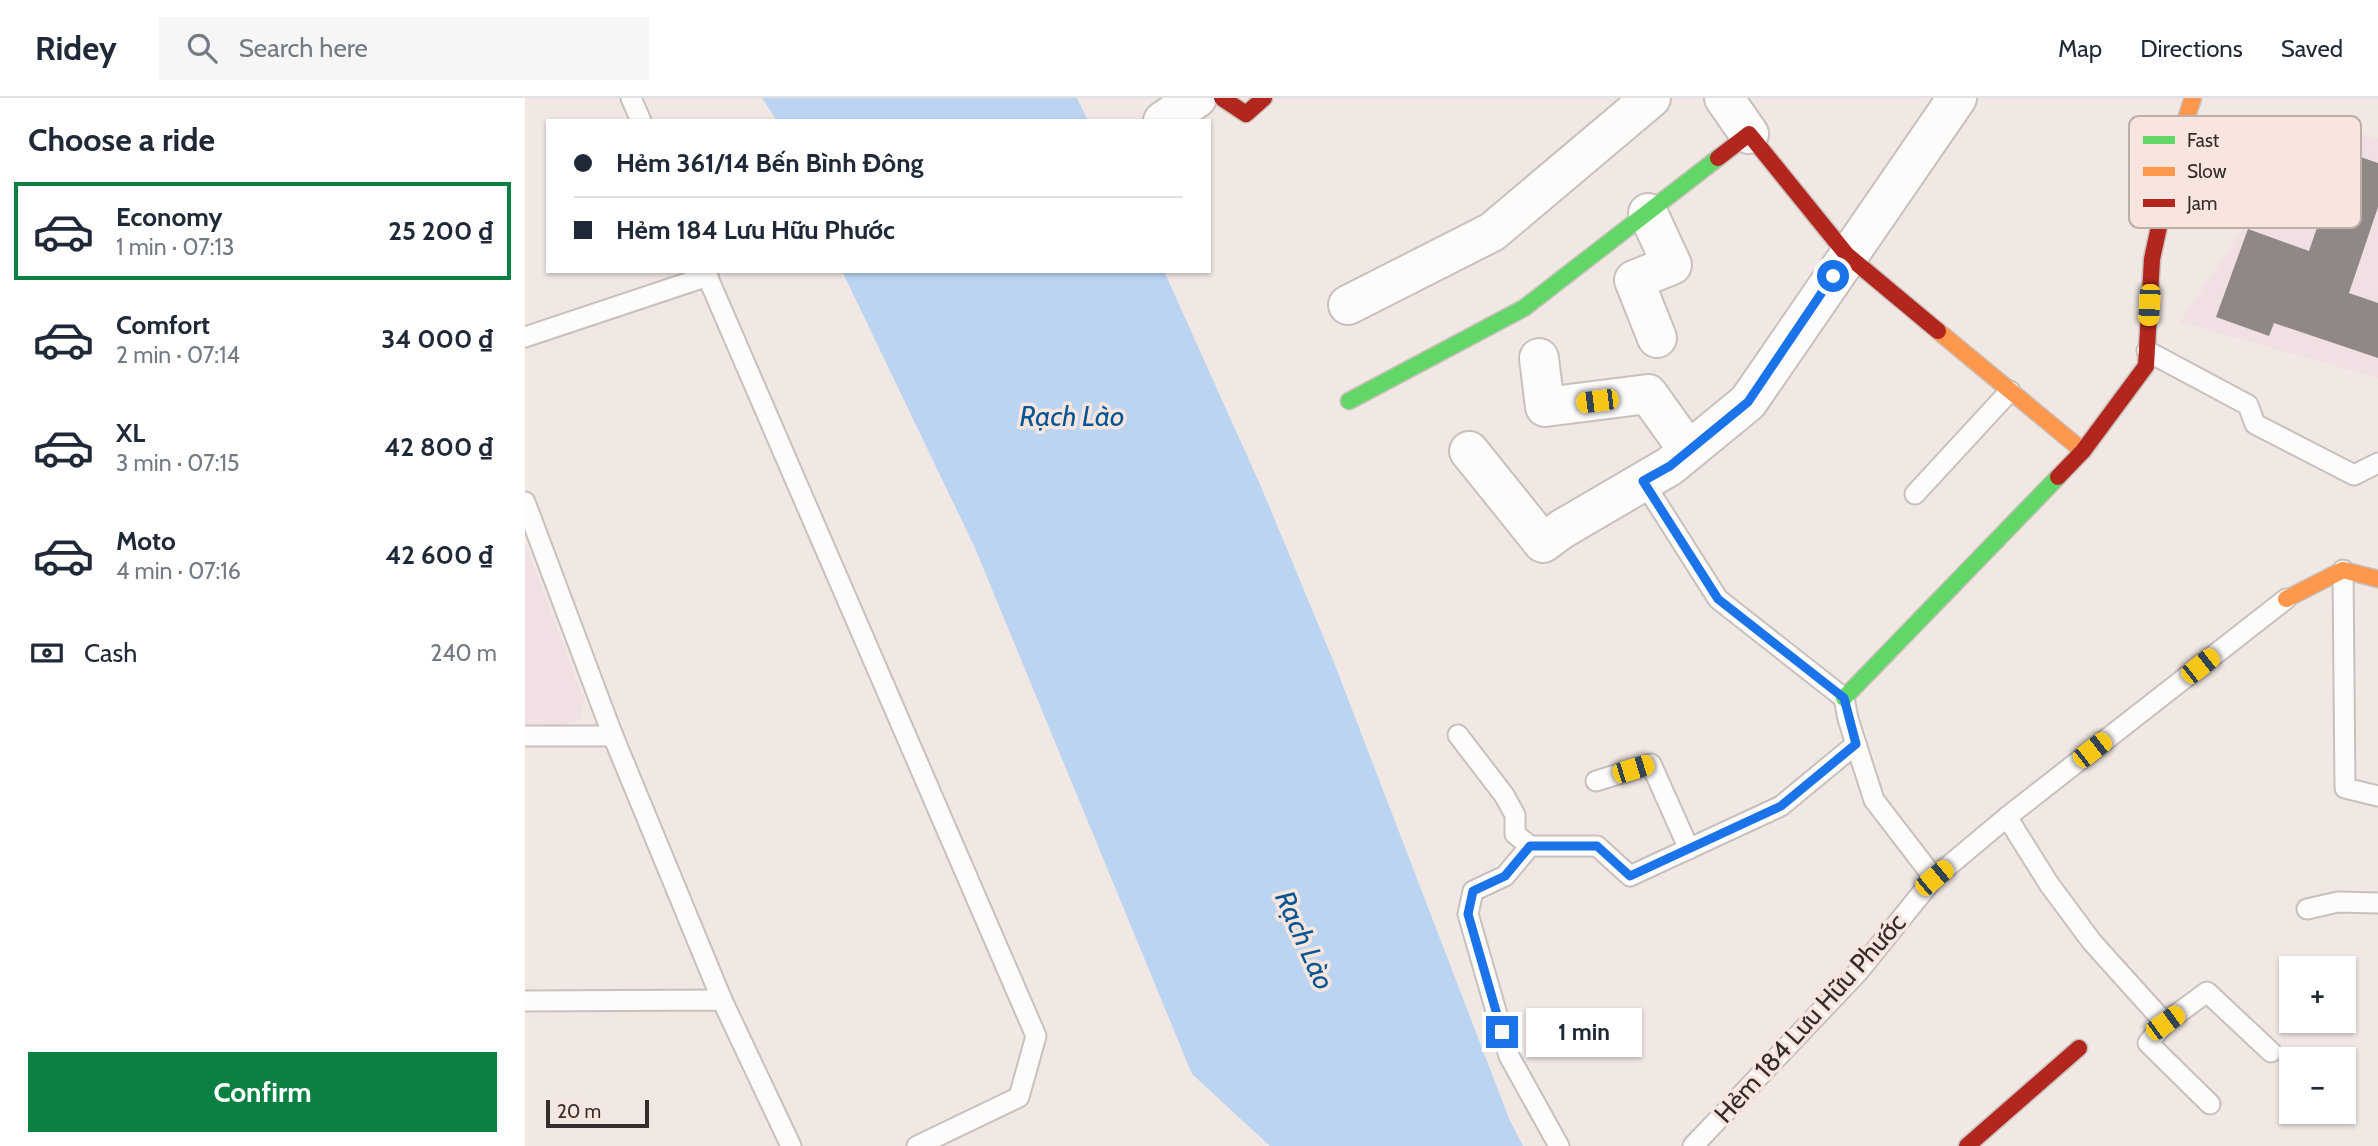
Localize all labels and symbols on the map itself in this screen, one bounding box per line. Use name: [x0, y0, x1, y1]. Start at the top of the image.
legend: [2129, 116, 2361, 228]
text: Fast: [2187, 129, 2220, 152]
text: Slow: [2187, 160, 2227, 183]
text: Jam: [2186, 192, 2217, 215]
route start: [1817, 260, 1849, 292]
car: [2138, 283, 2161, 327]
car: [1575, 388, 1620, 414]
water label: Rạch Lào: [1020, 399, 1124, 433]
car: [2177, 645, 2224, 687]
car: [2069, 729, 2116, 771]
car: [1610, 753, 1657, 785]
car: [1912, 856, 1957, 900]
water label: Rạch Lào: [1268, 885, 1342, 995]
street label: Hẻm 184 Lưu Hữu Phước: [1708, 907, 1913, 1129]
car: [2142, 1002, 2189, 1044]
callout: 1 min: [1527, 1007, 1642, 1056]
route end: [1486, 1016, 1518, 1048]
scale bar: [546, 1097, 649, 1129]

